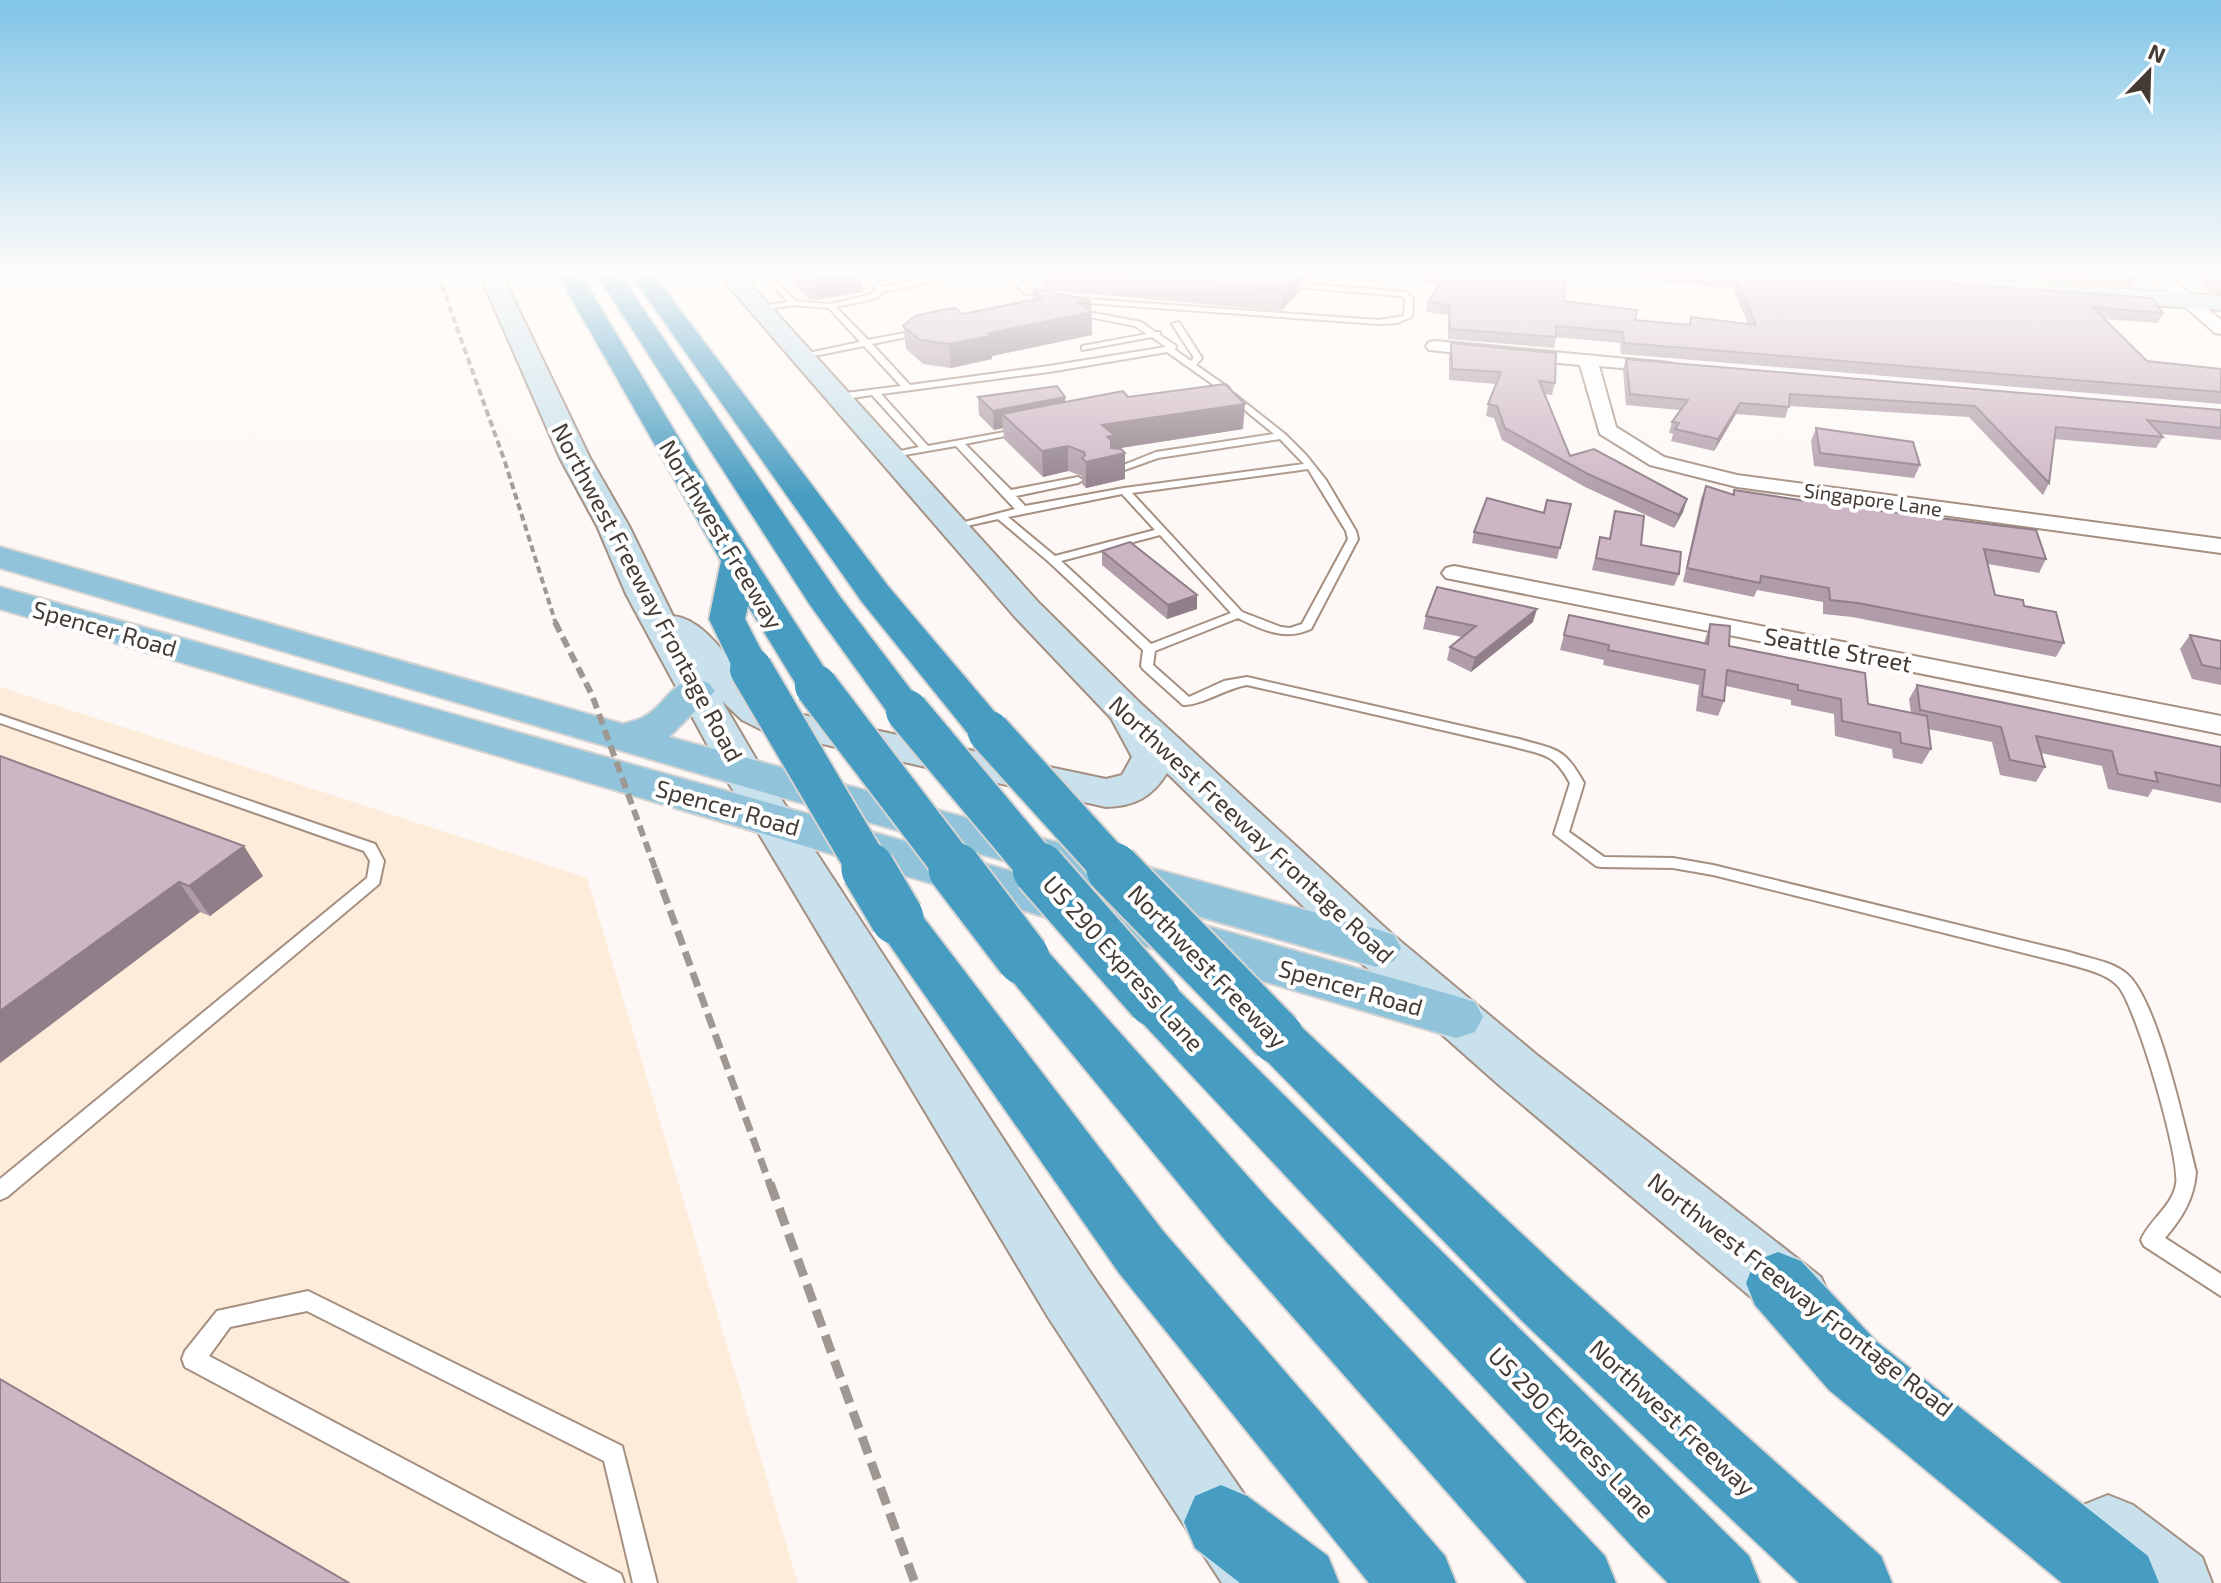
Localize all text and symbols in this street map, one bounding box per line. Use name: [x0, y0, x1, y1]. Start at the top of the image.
north arrow: [2109, 32, 2189, 112]
text: N: [2145, 38, 2170, 68]
street label: Northwest Freeway Frontage Road: [546, 418, 750, 766]
street label: Northwest Freeway: [654, 434, 790, 634]
street label: Singapore Lane: [1802, 477, 1944, 521]
street label: Spencer Road: [30, 594, 180, 662]
street label: Seattle Street: [1762, 620, 1914, 678]
street label: Northwest Freeway Frontage Road: [1103, 689, 1401, 969]
street label: Spencer Road: [653, 773, 803, 841]
street label: US 290 Express Lane: [1038, 869, 1210, 1057]
street label: Northwest Freeway: [1123, 878, 1293, 1054]
street label: Spencer Road: [1276, 953, 1426, 1021]
street label: Northwest Freeway Frontage Road: [1643, 1166, 1959, 1422]
street label: Northwest Freeway: [1584, 1333, 1762, 1501]
street label: US 290 Express Lane: [1483, 1341, 1661, 1523]

